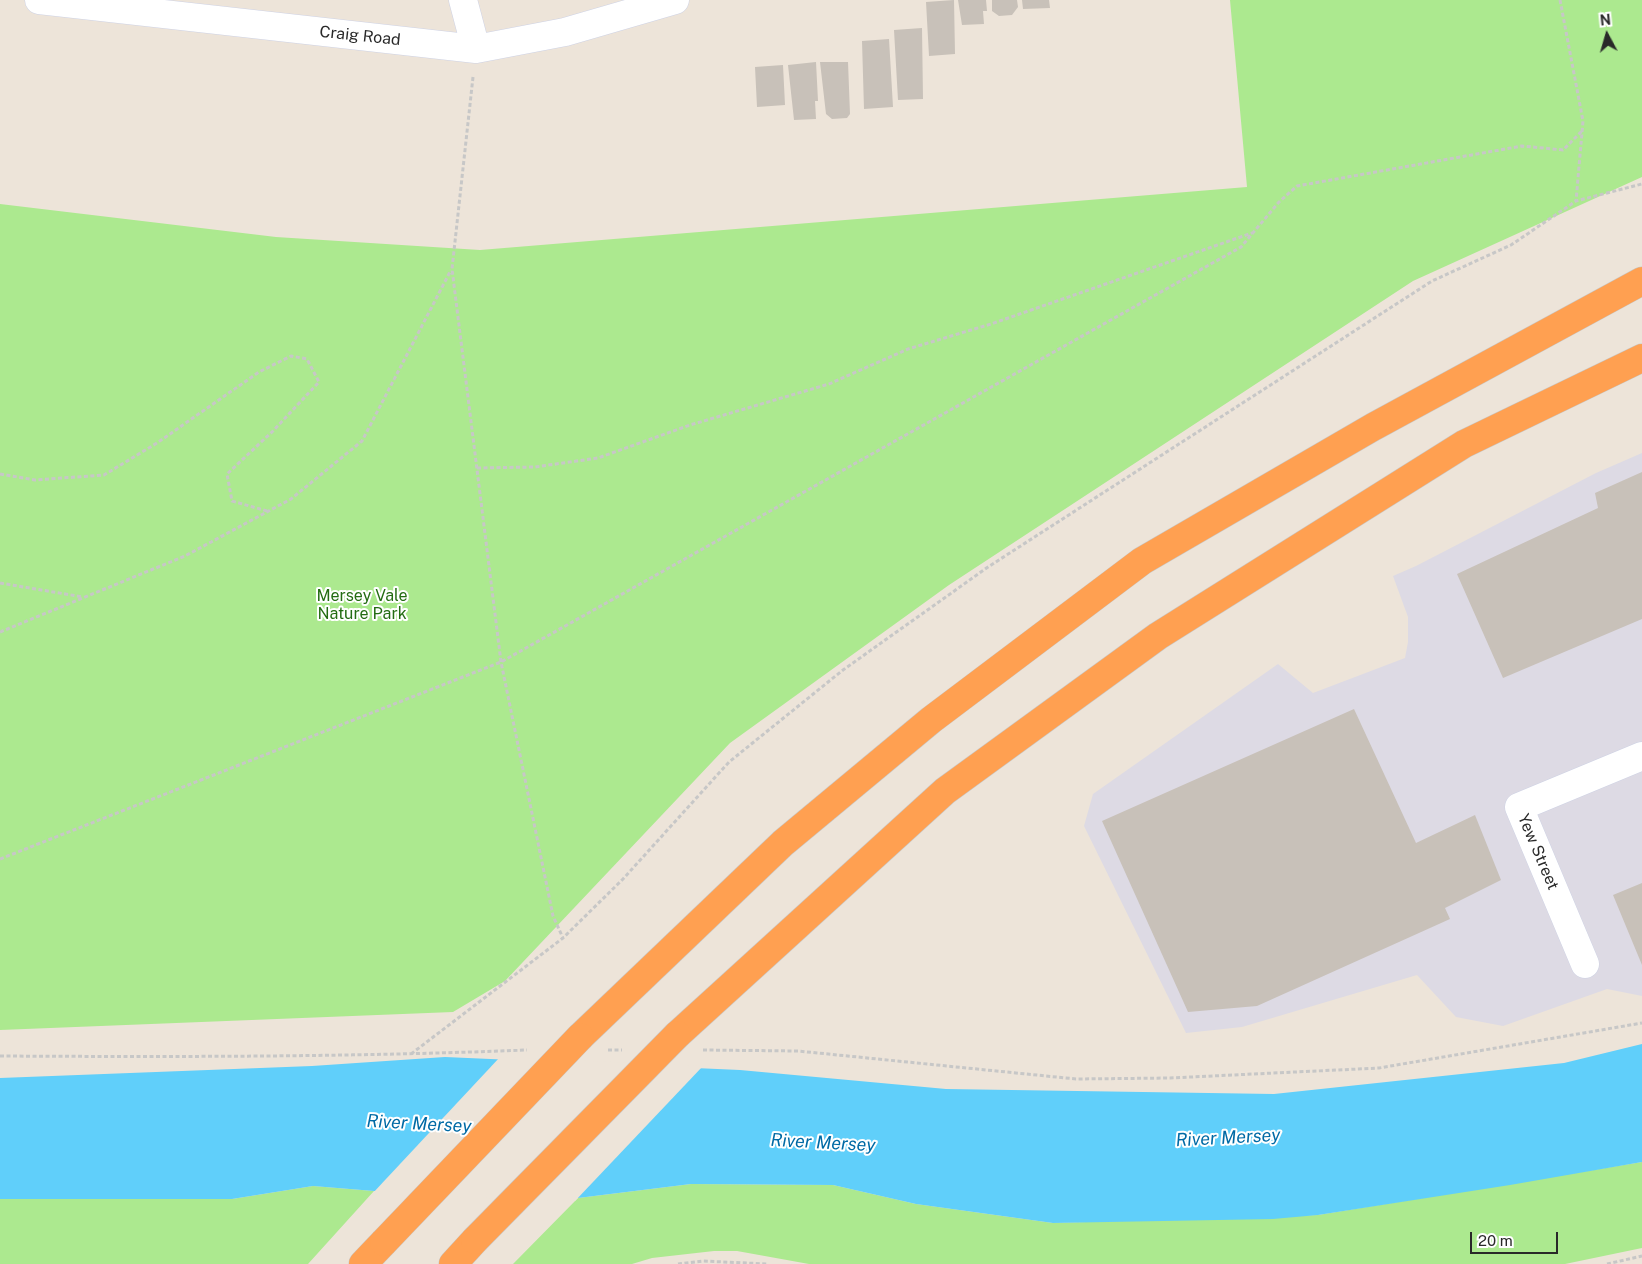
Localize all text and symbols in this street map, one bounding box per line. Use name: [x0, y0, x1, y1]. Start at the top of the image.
north arrow: [1582, 10, 1632, 60]
text: N: [1599, 12, 1612, 29]
street label: Craig Road: [318, 22, 402, 50]
park label: Mersey Vale Nature Park: [316, 586, 408, 624]
street label: Yew Street: [1513, 811, 1563, 893]
water label: River Mersey: [366, 1110, 472, 1138]
water label: River Mersey: [1175, 1124, 1281, 1152]
water label: River Mersey: [770, 1129, 876, 1157]
scale bar: [1472, 1222, 1560, 1254]
text: 20 m: [1478, 1232, 1513, 1249]

